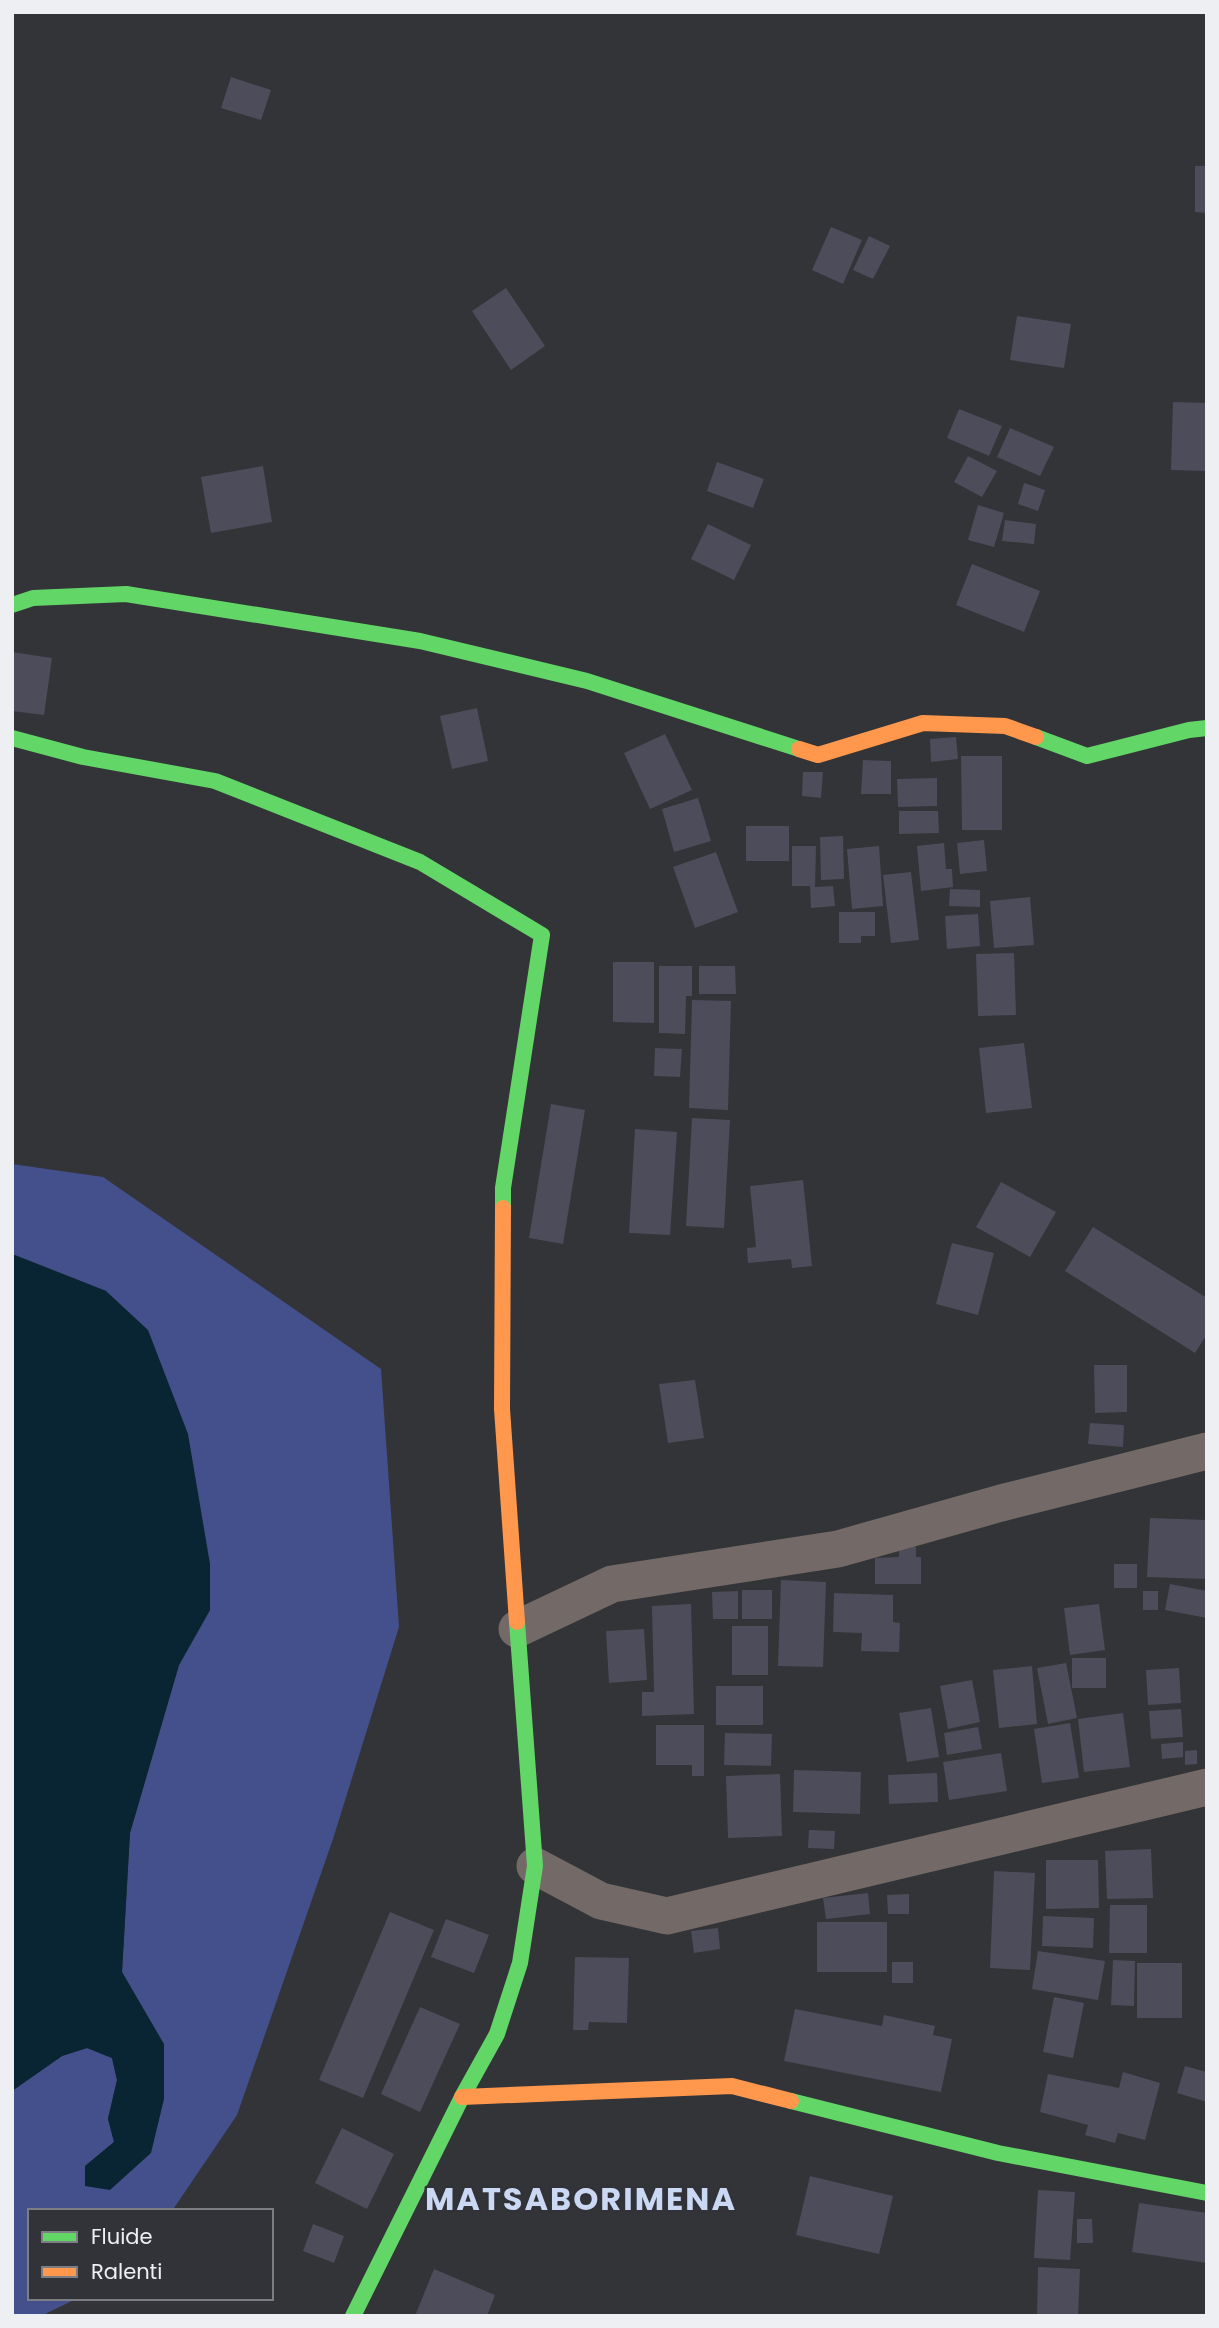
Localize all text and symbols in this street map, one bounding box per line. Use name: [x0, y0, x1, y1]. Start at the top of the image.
district label: MATSABORIMENA: [425, 2176, 737, 2221]
legend: [28, 2209, 273, 2300]
text: Fluide: [91, 2222, 153, 2251]
text: Ralenti: [91, 2257, 162, 2286]

